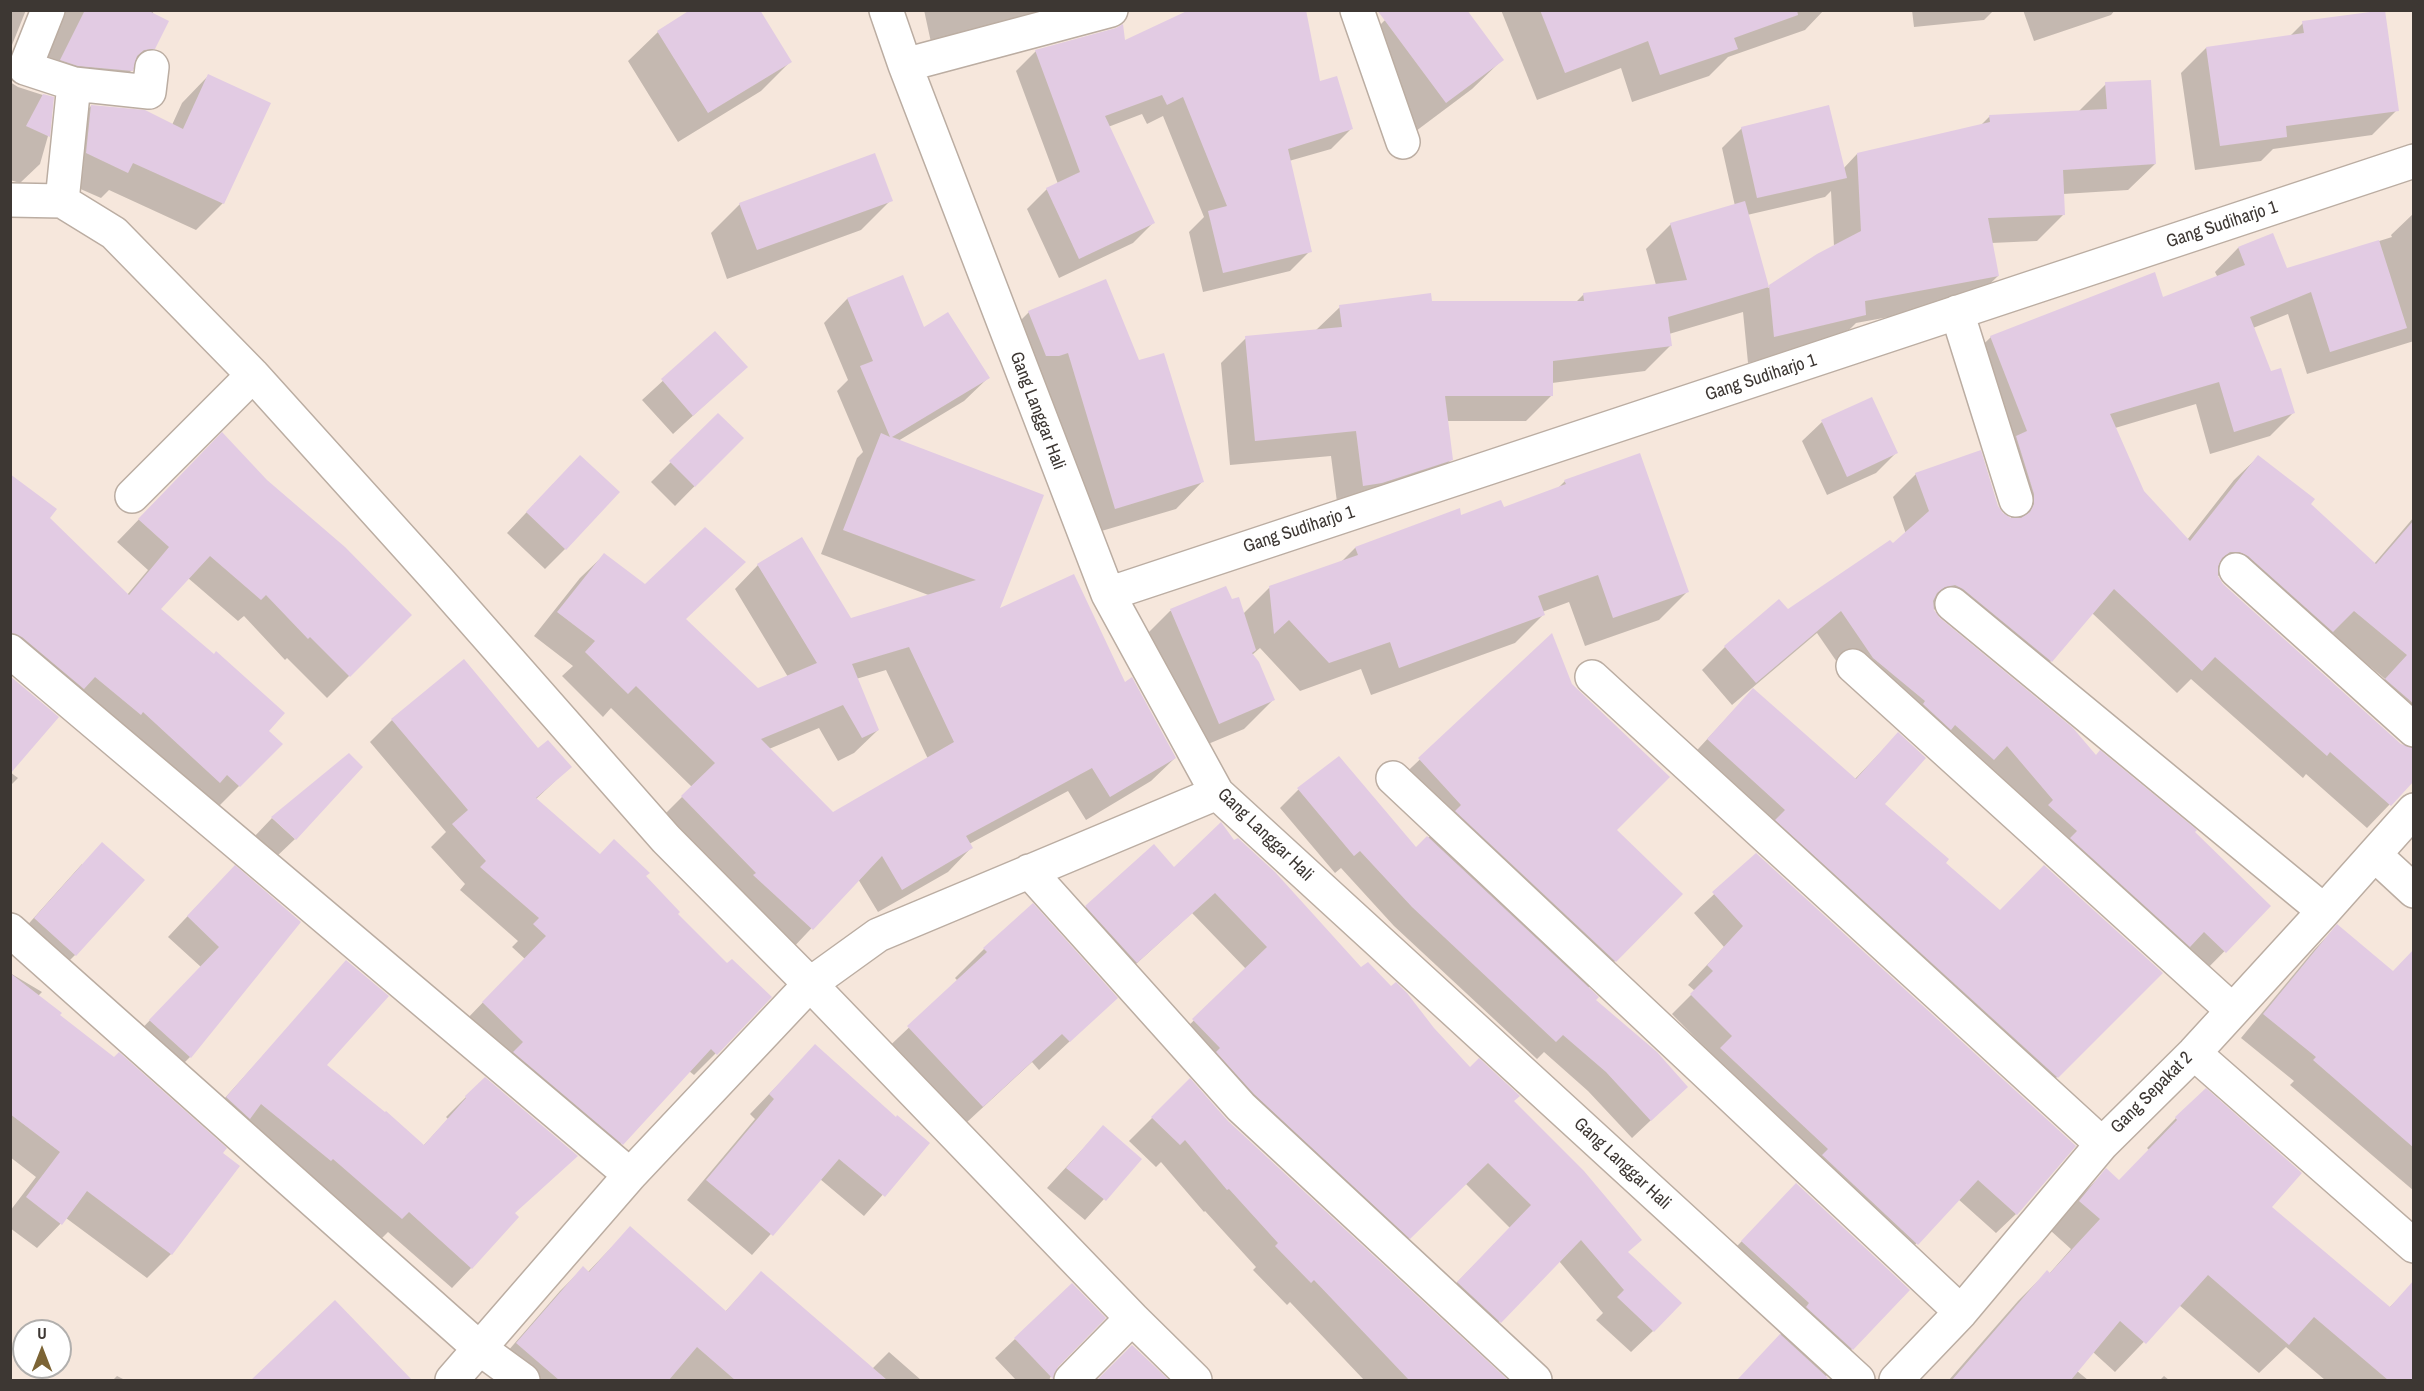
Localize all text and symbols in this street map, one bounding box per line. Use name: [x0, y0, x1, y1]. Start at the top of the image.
street label: Gang Sudiharjo 1: [2164, 197, 2280, 253]
street label: Gang Langgar Hali: [1005, 349, 1069, 473]
street label: Gang Sudiharjo 1: [1703, 350, 1819, 406]
street label: Gang Sudiharjo 1: [1241, 502, 1357, 558]
street label: Gang Langgar Hali: [1213, 784, 1317, 886]
street label: Gang Sepakat 2: [2107, 1048, 2197, 1138]
street label: Gang Langgar Hali: [1569, 1114, 1675, 1214]
north arrow: [12, 1319, 72, 1379]
text: U: [37, 1322, 47, 1344]

